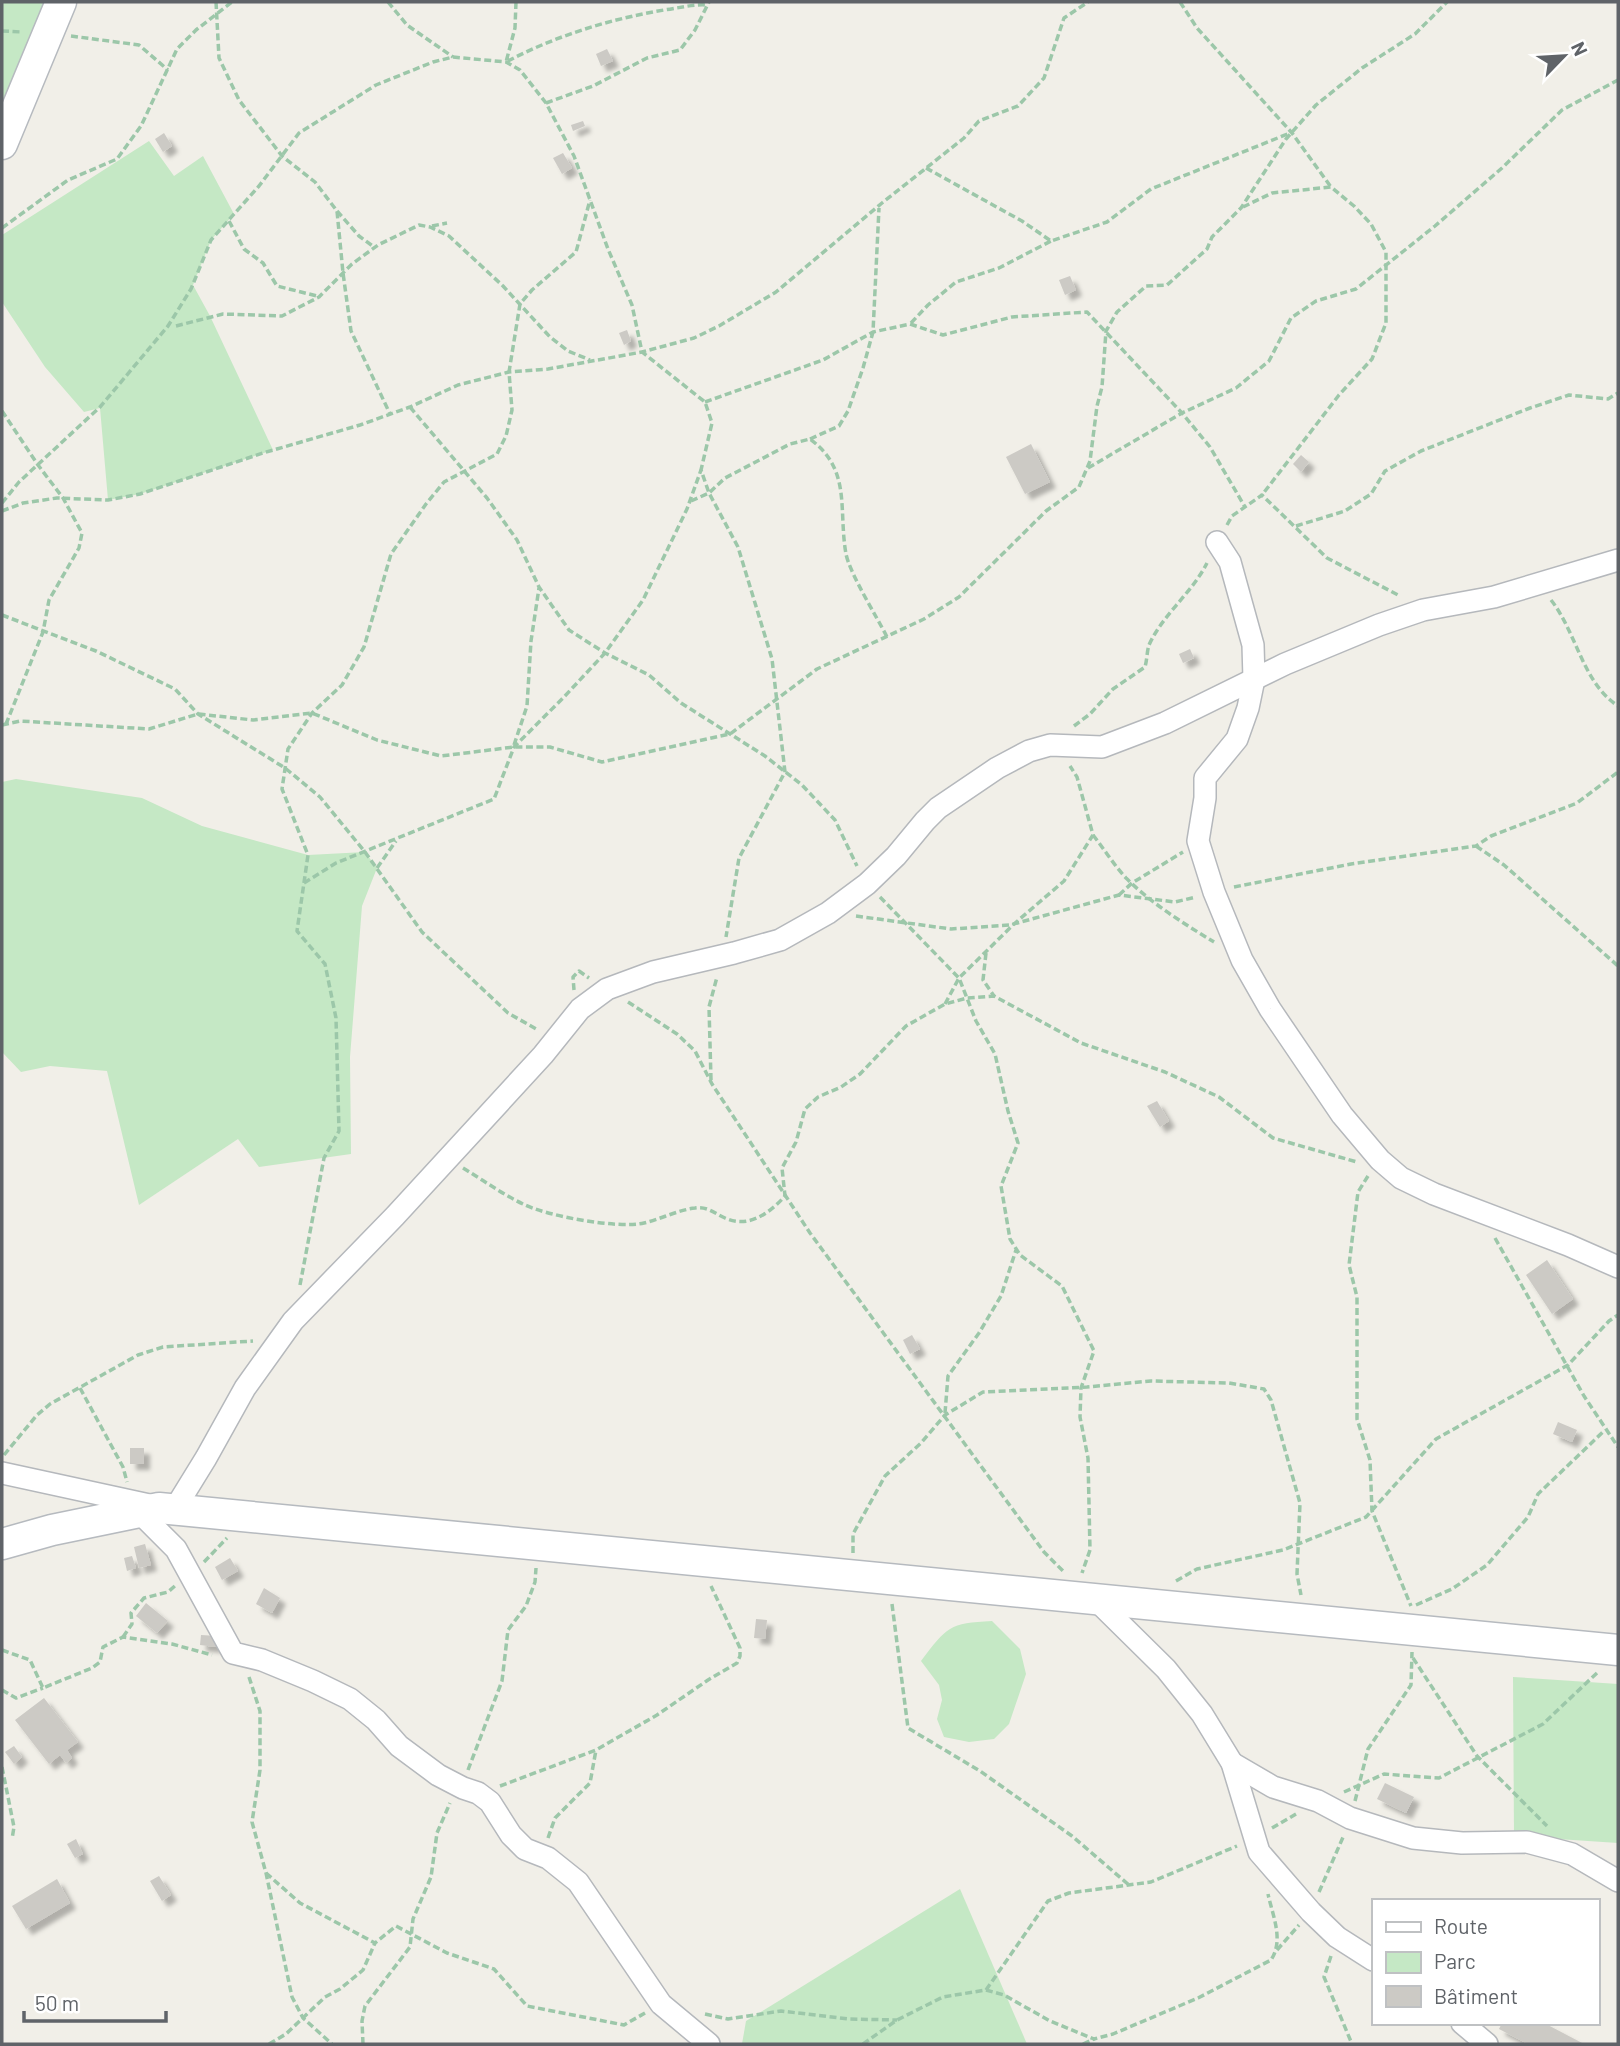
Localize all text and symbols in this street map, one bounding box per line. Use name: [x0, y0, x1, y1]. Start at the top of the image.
north arrow: [1529, 21, 1599, 91]
text: N: [1567, 38, 1593, 59]
legend: [1372, 1899, 1599, 2025]
text: Route: [1434, 1913, 1488, 1938]
text: Parc: [1434, 1948, 1476, 1973]
scale bar: [24, 1980, 166, 2024]
text: Bâtiment: [1434, 1983, 1518, 2008]
text: 50 m: [35, 1990, 79, 2015]

